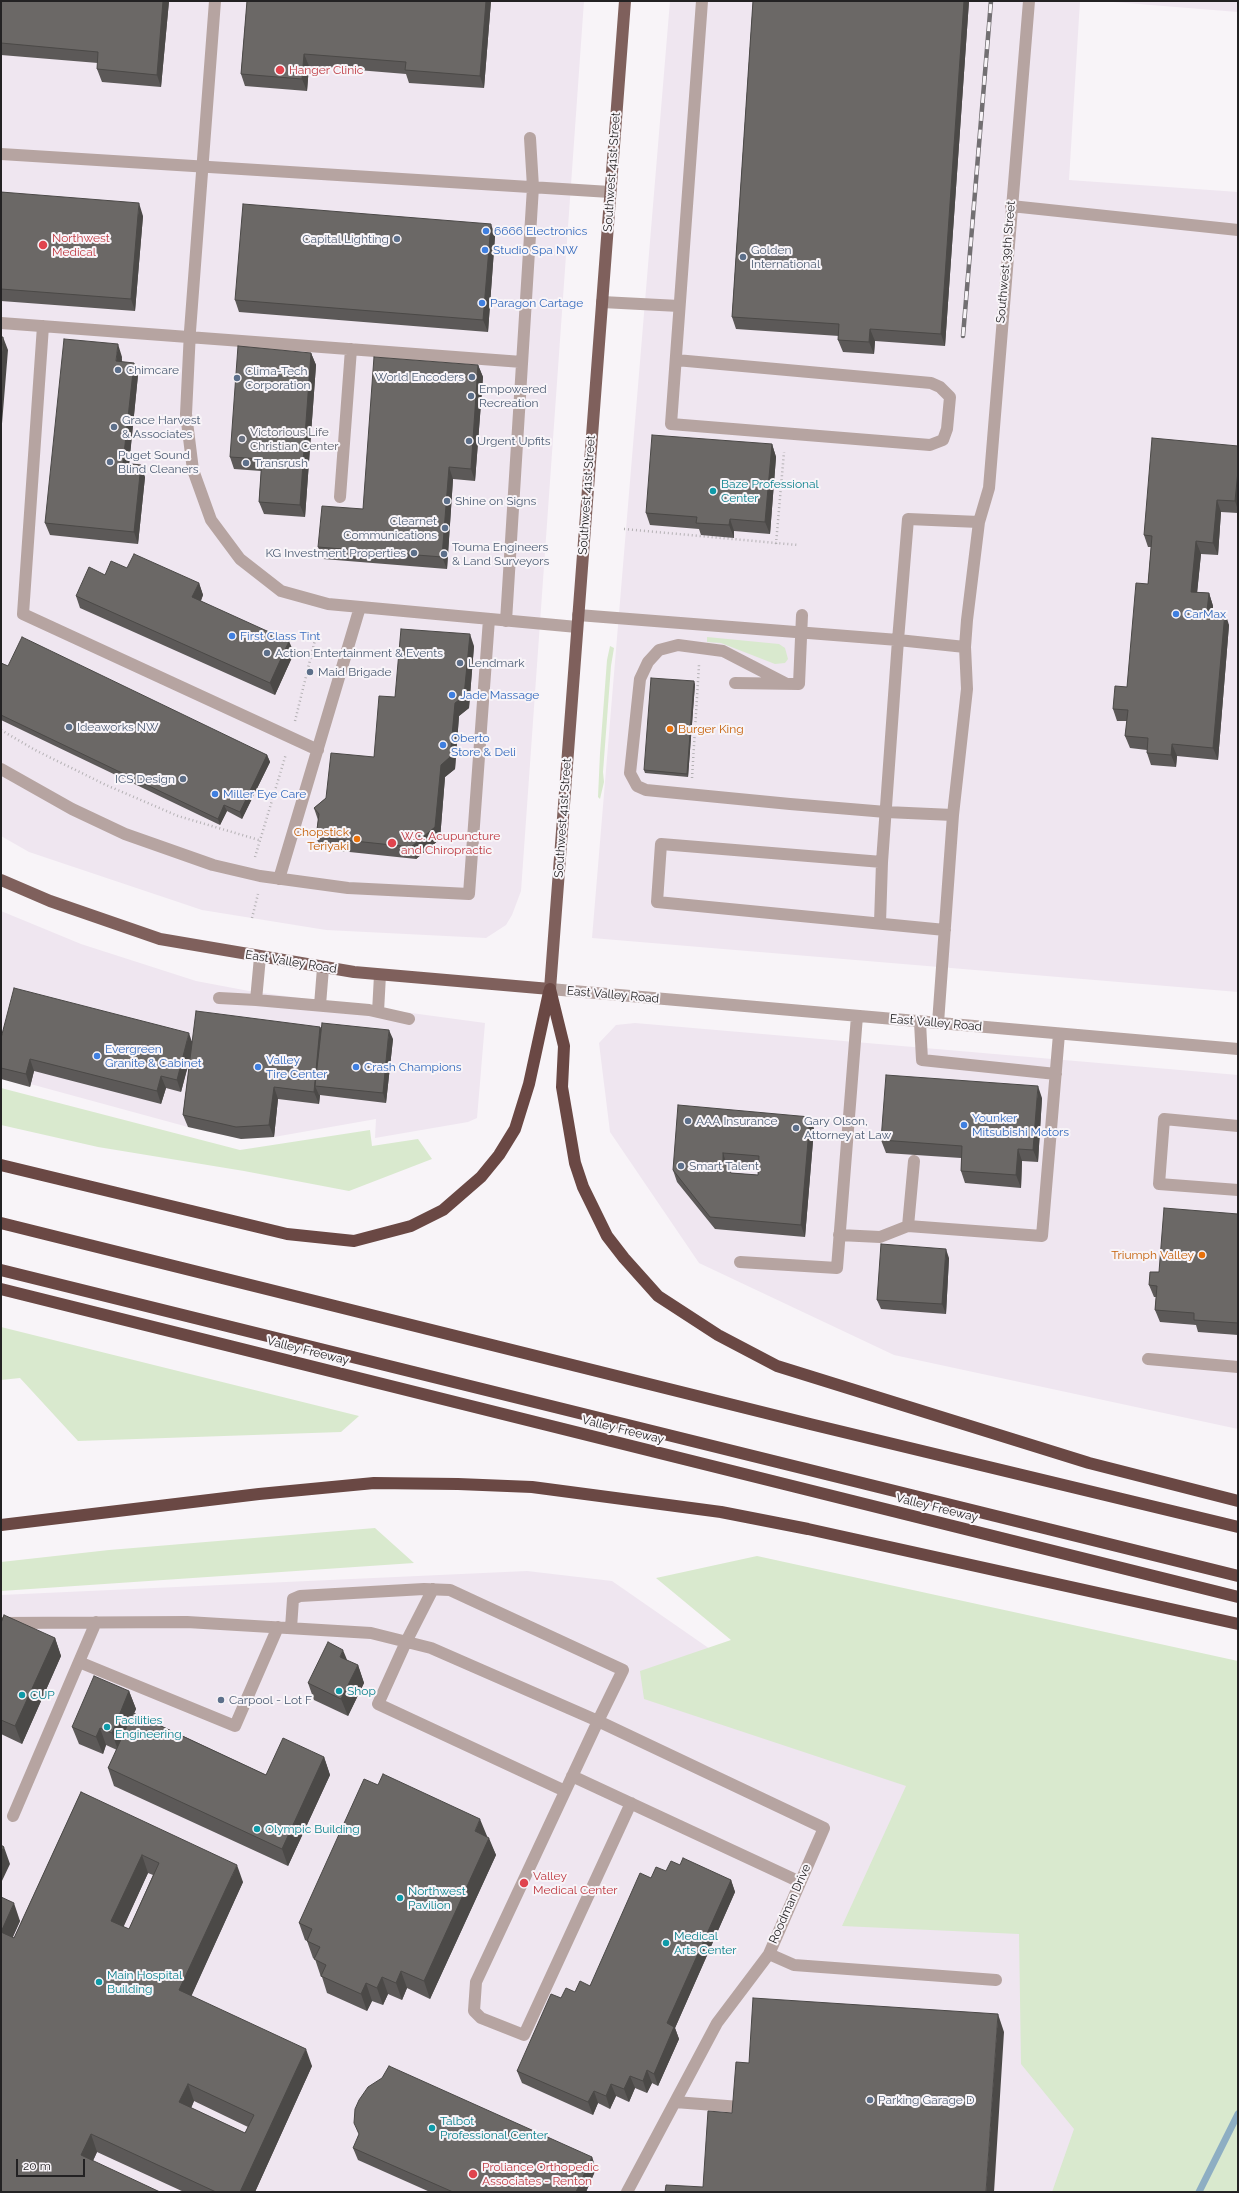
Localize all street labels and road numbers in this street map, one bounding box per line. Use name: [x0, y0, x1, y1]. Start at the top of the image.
street label: Southwest 41st Street: [601, 112, 623, 232]
street label: Southwest 39th Street: [993, 200, 1019, 324]
street label: Southwest 41st Street: [576, 435, 598, 555]
street label: Southwest 41st Street: [552, 758, 574, 878]
street label: East Valley Road: [244, 948, 338, 976]
street label: East Valley Road: [566, 984, 660, 1006]
street label: East Valley Road: [889, 1012, 983, 1034]
street label: Valley Freeway: [265, 1334, 351, 1368]
street label: Valley Freeway: [580, 1413, 666, 1447]
street label: Valley Freeway: [894, 1491, 980, 1525]
street label: Roodman Drive: [766, 1862, 814, 1946]

